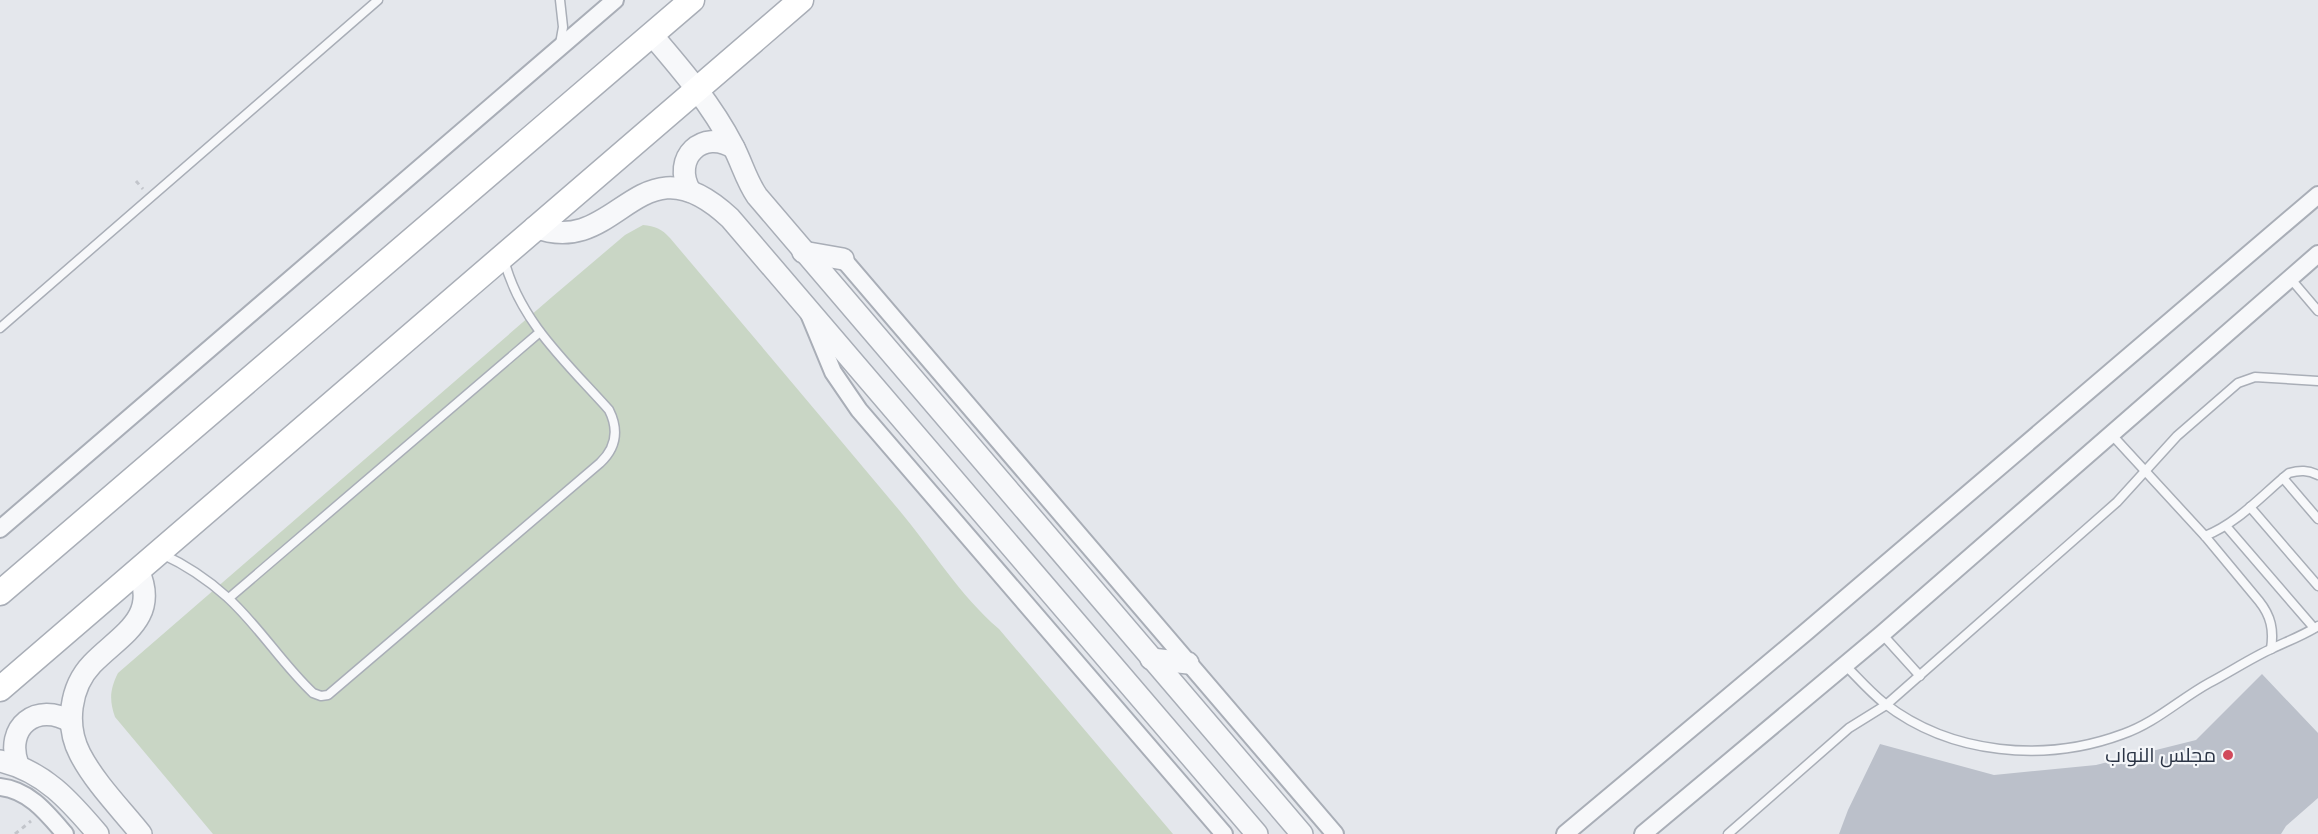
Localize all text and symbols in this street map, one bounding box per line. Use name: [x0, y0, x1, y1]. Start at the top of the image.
place label: مجلس النواب: [2105, 741, 2216, 769]
marker: مجلس النواب: [2221, 748, 2235, 762]

